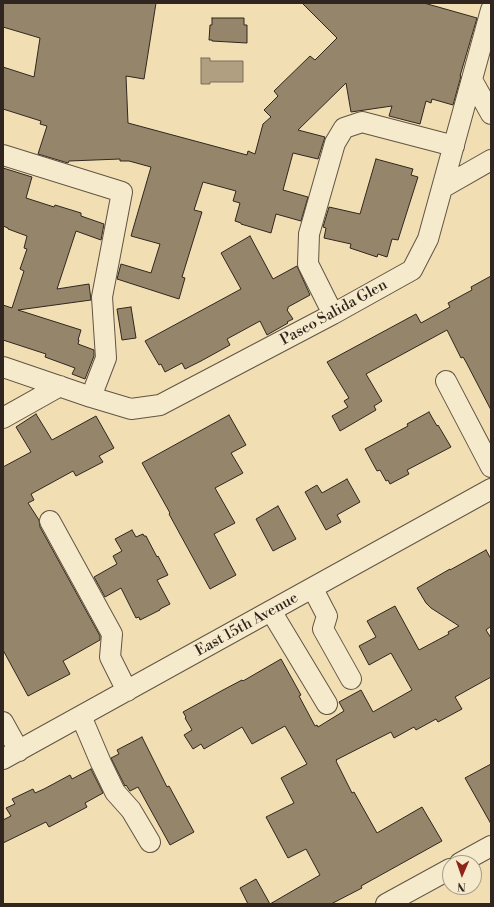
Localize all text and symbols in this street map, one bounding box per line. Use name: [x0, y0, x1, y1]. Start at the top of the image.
street label: Paseo Salida Glen: [277, 276, 391, 350]
street label: East 15th Avenue: [192, 589, 302, 661]
north arrow: [442, 855, 482, 895]
text: N: [457, 879, 466, 893]

